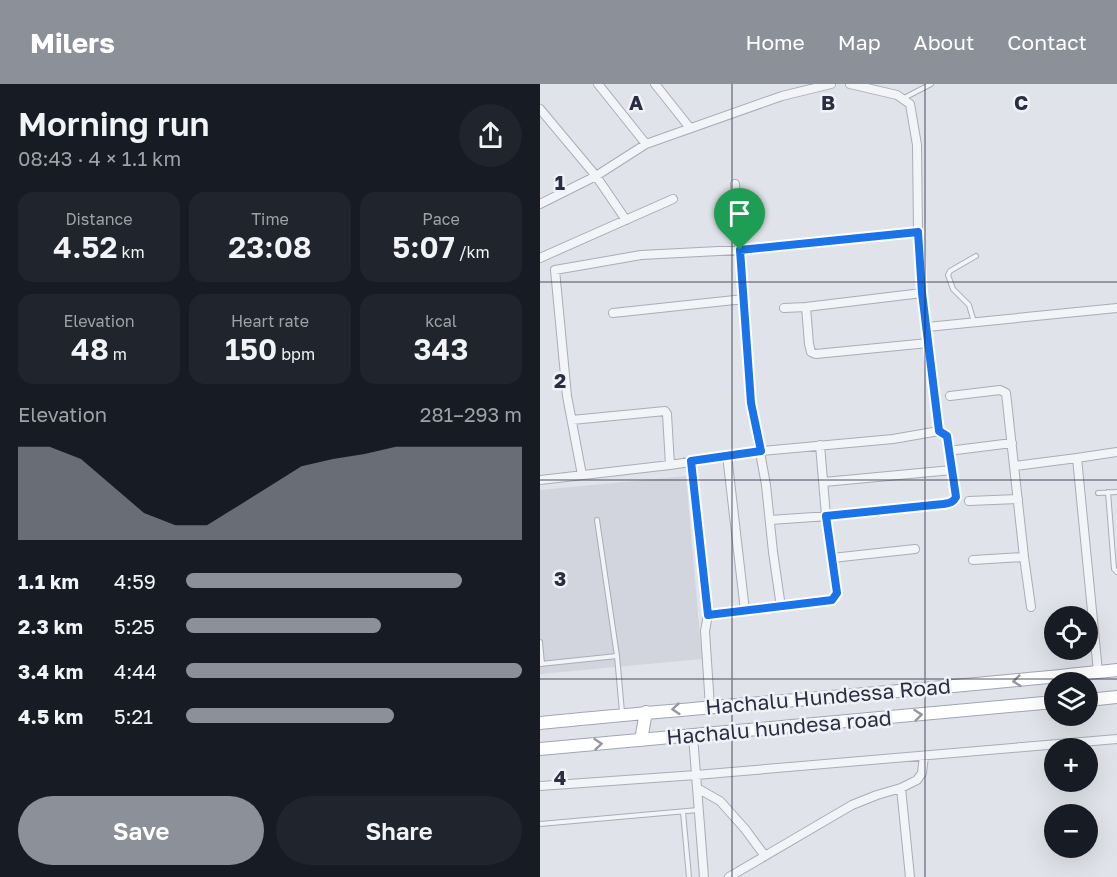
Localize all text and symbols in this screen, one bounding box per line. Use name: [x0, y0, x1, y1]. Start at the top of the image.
text: Milers: [30, 26, 115, 59]
text: Home: [745, 29, 805, 55]
text: Map: [838, 29, 881, 55]
text: About: [914, 29, 974, 55]
text: Contact: [1007, 29, 1087, 55]
text: A: [629, 90, 643, 114]
text: B: [821, 90, 835, 114]
text: C: [1014, 90, 1028, 114]
text: Morning run: [18, 104, 210, 143]
button: share: [459, 104, 522, 167]
text: 08:43 · 4 × 1.1 km: [18, 146, 181, 170]
text: 1: [555, 170, 565, 194]
pin: [714, 188, 765, 250]
icon: arrive: [723, 197, 756, 230]
text: Distance: [65, 209, 133, 229]
text: Time: [251, 209, 289, 229]
text: Pace: [422, 209, 460, 229]
text: 4.52: [53, 229, 117, 265]
text: 23:08: [228, 229, 312, 265]
text: 5:07: [392, 229, 455, 265]
text: km: [117, 242, 145, 262]
text: /km: [455, 242, 490, 262]
text: Elevation: [63, 311, 135, 331]
text: Heart rate: [231, 311, 309, 331]
text: kcal: [425, 311, 457, 331]
text: 48: [71, 331, 109, 367]
text: 150: [225, 331, 277, 367]
text: 343: [413, 331, 469, 367]
text: m: [109, 344, 127, 364]
text: bpm: [277, 344, 315, 364]
text: 2: [554, 368, 566, 392]
text: Elevation: [18, 402, 107, 426]
text: 281–293 m: [420, 402, 522, 426]
text: 3: [554, 566, 566, 590]
text: 1.1 km: [18, 569, 79, 593]
text: 4:59: [114, 569, 156, 593]
map controls: [1044, 606, 1098, 858]
button: locate: [1044, 606, 1098, 660]
text: 2.3 km: [18, 614, 83, 638]
text: 5:25: [114, 614, 155, 638]
text: 3.4 km: [18, 659, 83, 683]
text: 4:44: [114, 659, 157, 683]
street label: Hachalu Hundessa Road: [704, 672, 952, 720]
button: layers: [1044, 672, 1098, 726]
one-way arrow: [1013, 674, 1022, 687]
one-way arrow: [672, 703, 681, 716]
text: 4.5 km: [18, 704, 83, 728]
text: 5:21: [114, 704, 153, 728]
street label: Hachalu hundesa road: [665, 704, 893, 750]
one-way arrow: [913, 709, 923, 722]
one-way arrow: [594, 738, 603, 751]
button: +: [1044, 738, 1098, 792]
text: 4: [554, 765, 566, 789]
button: Save: [18, 796, 264, 865]
button: Share: [276, 796, 522, 865]
button: −: [1044, 804, 1098, 858]

